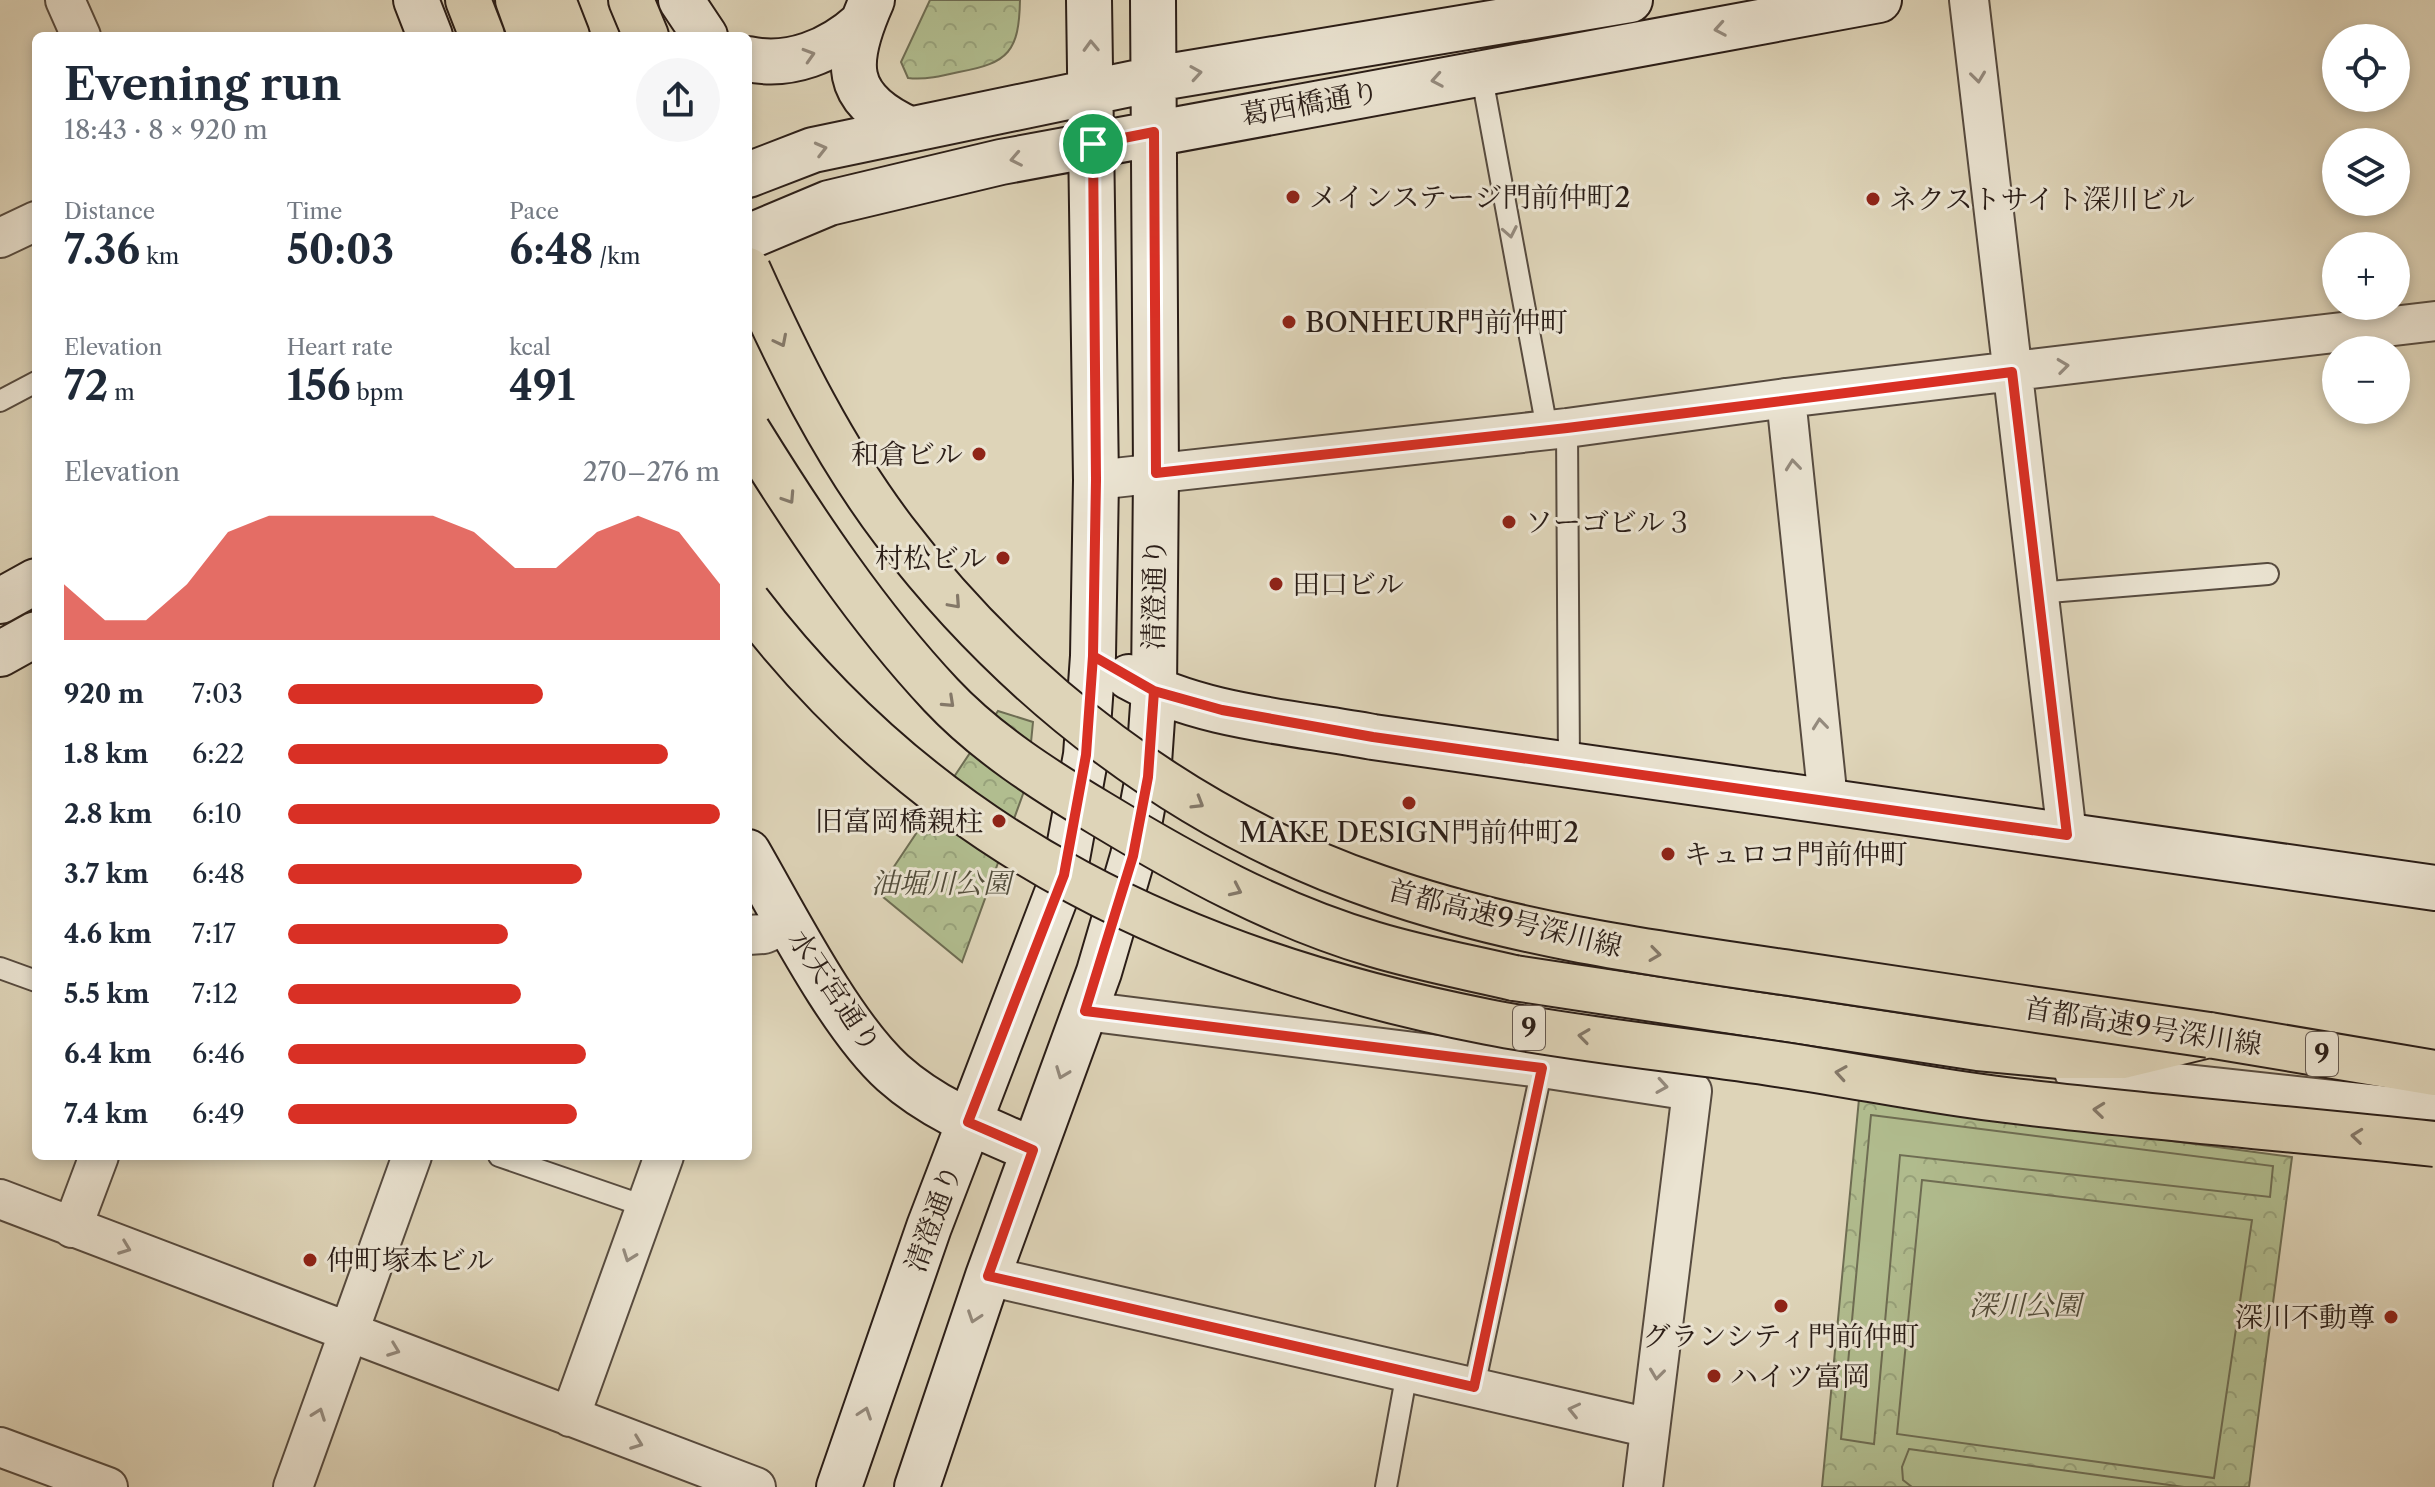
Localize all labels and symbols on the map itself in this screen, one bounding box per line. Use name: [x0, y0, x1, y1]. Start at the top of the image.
one-way arrow: [1713, 19, 1727, 36]
one-way arrow: [1082, 39, 1099, 52]
one-way arrow: [802, 48, 816, 64]
one-way arrow: [1189, 65, 1203, 82]
one-way arrow: [1430, 71, 1443, 88]
one-way arrow: [1969, 71, 1986, 84]
street label: 葛西橋通り: [1238, 74, 1382, 132]
pin: [1059, 110, 1127, 178]
one-way arrow: [814, 141, 828, 158]
one-way arrow: [1010, 150, 1023, 167]
place label: メインステージ門前仲町2: [1309, 180, 1631, 214]
place label: ネクストサイト深川ビル: [1889, 182, 2195, 216]
marker: メインステージ門前仲町2: [1284, 188, 1302, 206]
marker: ネクストサイト深川ビル: [1864, 190, 1882, 208]
one-way arrow: [1500, 225, 1517, 238]
place label: BONHEUR門前仲町: [1305, 305, 1568, 339]
marker: BONHEUR門前仲町: [1280, 313, 1298, 331]
one-way arrow: [771, 333, 786, 348]
one-way arrow: [2057, 357, 2070, 374]
place label: 和倉ビル: [851, 437, 963, 471]
marker: 和倉ビル: [970, 445, 988, 463]
one-way arrow: [1784, 458, 1801, 471]
one-way arrow: [780, 489, 795, 503]
place label: ソーゴビル３: [1525, 505, 1693, 539]
marker: ソーゴビル３: [1500, 513, 1518, 531]
street label: 清澄通り: [1136, 538, 1172, 650]
place label: 村松ビル: [875, 541, 987, 575]
marker: 村松ビル: [994, 549, 1012, 567]
place label: 田口ビル: [1292, 567, 1404, 601]
marker: 田口ビル: [1267, 575, 1285, 593]
one-way arrow: [946, 594, 960, 609]
one-way arrow: [940, 693, 955, 707]
one-way arrow: [1811, 717, 1828, 730]
one-way arrow: [1189, 794, 1204, 809]
marker: MAKE DESIGN門前仲町2: [1400, 794, 1418, 812]
place label: 旧富岡橋親柱: [815, 804, 983, 838]
marker: 旧富岡橋親柱: [990, 812, 1008, 830]
place label: MAKE DESIGN門前仲町2: [1239, 815, 1579, 849]
place label: キュロコ門前仲町: [1684, 837, 1908, 871]
marker: キュロコ門前仲町: [1659, 845, 1677, 863]
park label: 油堀川公園: [871, 866, 1015, 900]
street label: 首都高速9号深川線: [1384, 872, 1626, 964]
one-way arrow: [1228, 880, 1242, 896]
street label: 水天宮通り: [782, 923, 888, 1059]
one-way arrow: [1648, 944, 1662, 961]
street label: 首都高速9号深川線: [2022, 990, 2264, 1062]
road number: 9: [1513, 1006, 1545, 1050]
one-way arrow: [1577, 1028, 1591, 1045]
road number: 9: [2306, 1032, 2338, 1076]
one-way arrow: [1055, 1065, 1072, 1079]
one-way arrow: [1835, 1066, 1848, 1083]
one-way arrow: [1655, 1077, 1669, 1094]
one-way arrow: [2092, 1101, 2105, 1118]
one-way arrow: [2350, 1127, 2363, 1144]
street label: 清澄通り: [898, 1160, 968, 1276]
one-way arrow: [117, 1238, 131, 1255]
place label: 仲町塚本ビル: [326, 1243, 494, 1277]
one-way arrow: [622, 1248, 639, 1262]
marker: 仲町塚本ビル: [301, 1251, 319, 1269]
park label: 深川公園: [1969, 1288, 2085, 1322]
marker: グランシティ門前仲町: [1772, 1297, 1790, 1315]
place label: 深川不動尊: [2235, 1300, 2375, 1334]
marker: 深川不動尊: [2382, 1308, 2400, 1326]
one-way arrow: [967, 1310, 983, 1324]
place label: グランシティ門前仲町: [1642, 1319, 1920, 1353]
one-way arrow: [386, 1340, 400, 1357]
place label: ハイツ富岡: [1730, 1359, 1870, 1393]
one-way arrow: [1649, 1367, 1666, 1381]
marker: ハイツ富岡: [1705, 1367, 1723, 1385]
one-way arrow: [1568, 1402, 1582, 1419]
one-way arrow: [309, 1407, 325, 1421]
one-way arrow: [855, 1407, 871, 1421]
one-way arrow: [629, 1433, 643, 1449]

